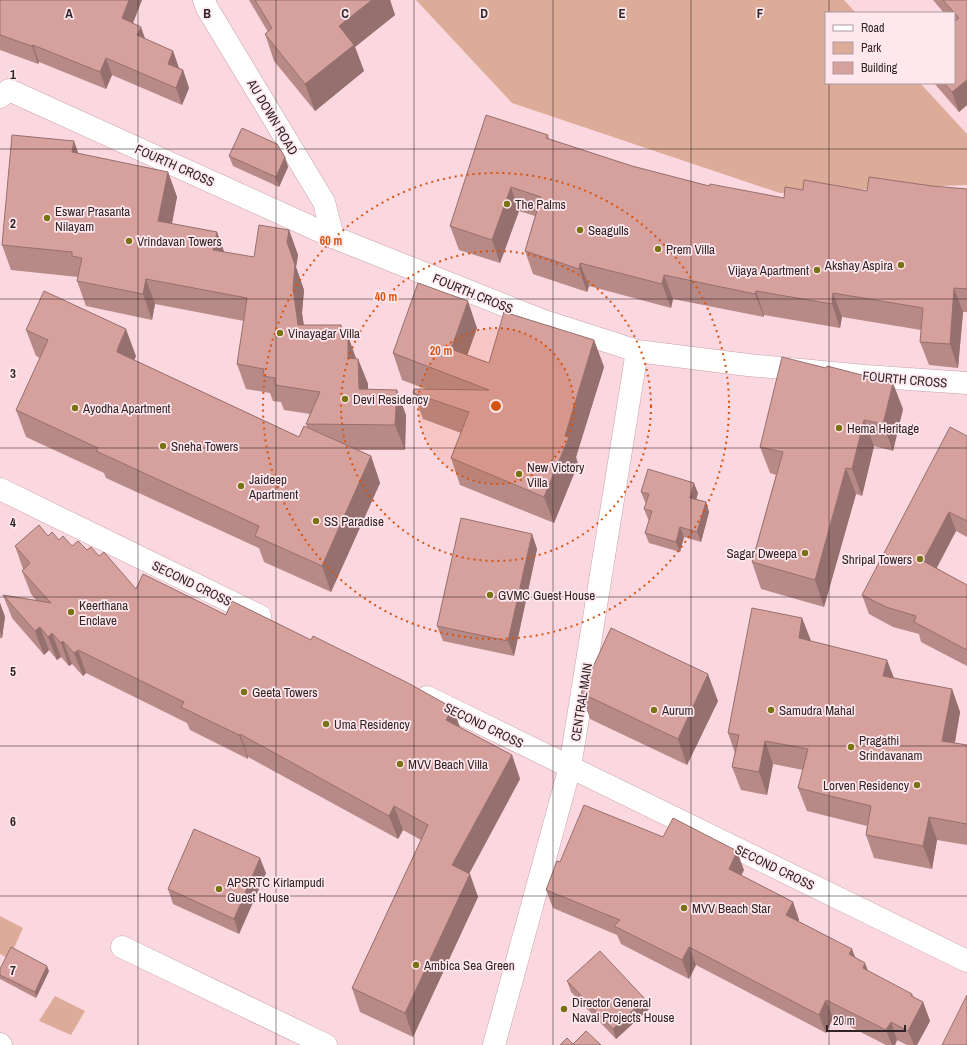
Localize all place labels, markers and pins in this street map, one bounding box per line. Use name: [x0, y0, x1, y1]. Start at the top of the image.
place label: The Palms: [515, 196, 566, 213]
marker: The Palms: [502, 199, 512, 209]
place label: Eswar Prasanta Nilayam: [55, 203, 130, 235]
marker: Eswar Prasanta Nilayam: [42, 213, 52, 223]
place label: Seagulls: [588, 222, 629, 239]
marker: Seagulls: [575, 225, 585, 235]
place label: Vrindavan Towers: [137, 233, 222, 250]
marker: Vrindavan Towers: [124, 236, 134, 246]
place label: Prem Villa: [666, 241, 715, 258]
marker: Prem Villa: [653, 244, 663, 254]
place label: Akshay Aspira: [824, 257, 893, 274]
marker: Akshay Aspira: [896, 260, 906, 270]
place label: Vijaya Apartment: [728, 262, 809, 279]
marker: Vijaya Apartment: [812, 265, 822, 275]
place label: Vinayagar Villa: [288, 325, 360, 342]
marker: Vinayagar Villa: [275, 328, 285, 338]
place label: Devi Residency: [353, 391, 429, 408]
marker: Devi Residency: [340, 394, 350, 404]
centre of rings: [489, 399, 503, 413]
place label: Ayodha Apartment: [82, 400, 171, 417]
marker: Ayodha Apartment: [70, 403, 80, 413]
place label: Hema Heritage: [847, 420, 919, 437]
marker: Hema Heritage: [834, 423, 844, 433]
place label: Sneha Towers: [171, 438, 238, 455]
marker: Sneha Towers: [158, 441, 168, 451]
place label: New Victory Villa: [527, 459, 585, 491]
marker: New Victory Villa: [514, 469, 524, 479]
place label: Jaideep Apartment: [248, 471, 298, 503]
marker: Jaideep Apartment: [236, 481, 246, 491]
place label: SS Paradise: [324, 513, 384, 530]
marker: SS Paradise: [311, 516, 321, 526]
place label: Sagar Dweepa: [726, 545, 797, 562]
marker: Sagar Dweepa: [800, 548, 810, 558]
place label: Shripal Towers: [842, 551, 912, 568]
marker: Shripal Towers: [915, 554, 925, 564]
place label: GVMC Guest House: [498, 587, 595, 604]
marker: GVMC Guest House: [485, 590, 495, 600]
place label: Keerthana Enclave: [79, 597, 128, 629]
marker: Keerthana Enclave: [66, 607, 76, 617]
place label: Geeta Towers: [252, 684, 318, 701]
marker: Geeta Towers: [239, 687, 249, 697]
place label: Aurum: [661, 702, 694, 719]
place label: Samudra Mahal: [779, 702, 854, 719]
marker: Aurum: [649, 705, 659, 715]
marker: Samudra Mahal: [766, 705, 776, 715]
place label: Uma Residency: [334, 716, 410, 733]
marker: Uma Residency: [321, 719, 331, 729]
place label: Pragathi Srindavanam: [859, 732, 923, 764]
marker: Pragathi Srindavanam: [846, 742, 856, 752]
place label: MVV Beach Villa: [408, 756, 488, 773]
marker: MVV Beach Villa: [395, 759, 405, 769]
place label: Lorven Residency: [823, 777, 910, 794]
marker: Lorven Residency: [912, 780, 922, 790]
place label: APSRTC Kirlampudi Guest House: [226, 874, 325, 906]
marker: APSRTC Kirlampudi Guest House: [214, 884, 224, 894]
place label: MVV Beach Star: [692, 900, 771, 917]
marker: MVV Beach Star: [679, 903, 689, 913]
place label: Ambica Sea Green: [423, 957, 515, 974]
marker: Ambica Sea Green: [411, 960, 421, 970]
place label: Director General Naval Projects House: [572, 994, 675, 1026]
marker: Director General Naval Projects House: [559, 1004, 569, 1014]

